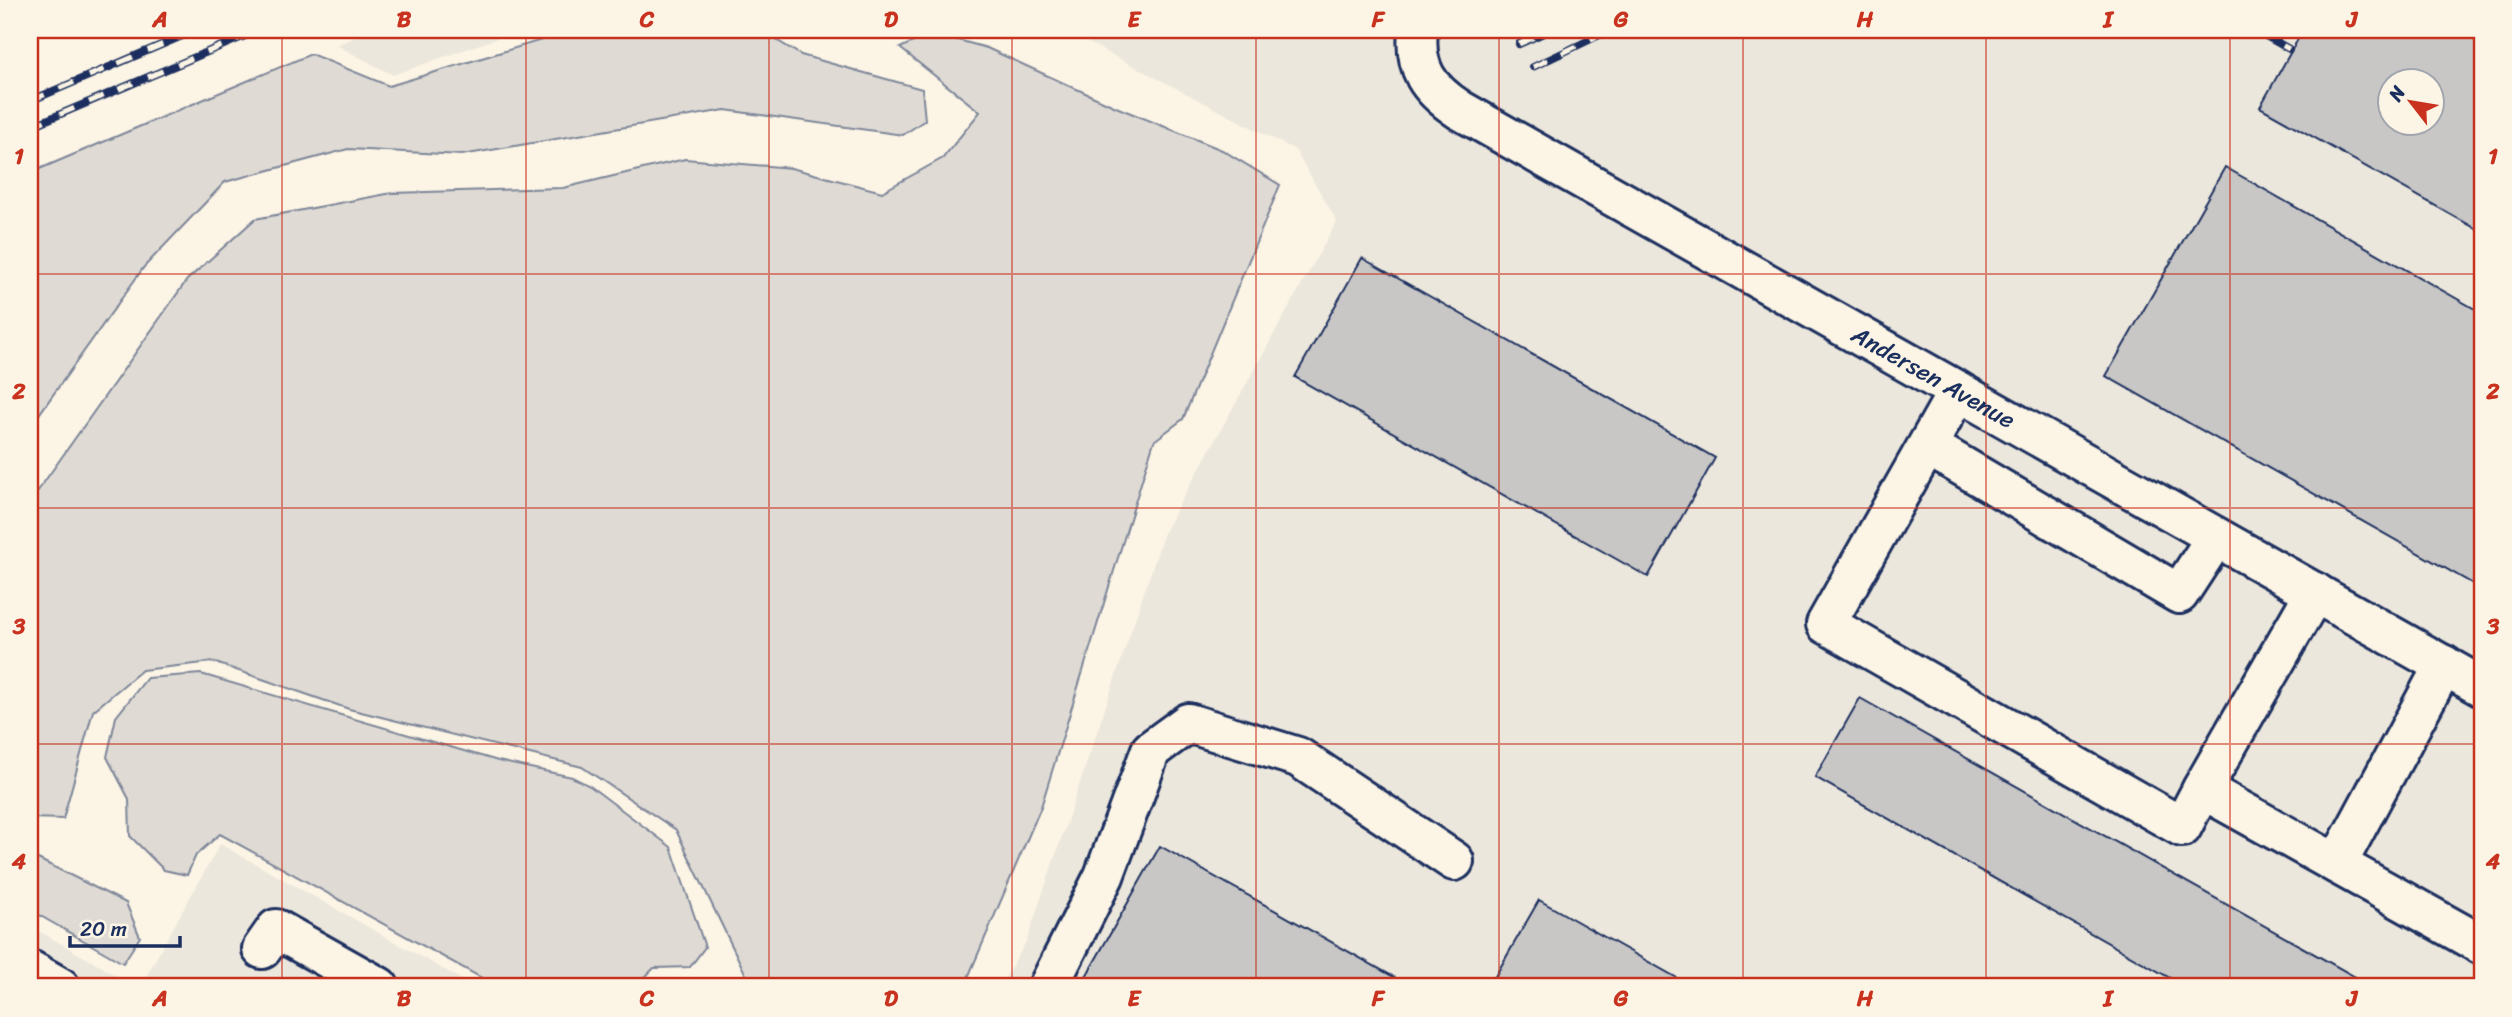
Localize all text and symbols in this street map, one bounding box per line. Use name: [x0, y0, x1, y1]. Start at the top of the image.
text: A: [151, 0, 168, 40]
text: B: [397, 0, 412, 40]
text: C: [639, 0, 655, 40]
text: D: [884, 0, 899, 40]
text: E: [1128, 0, 1143, 40]
text: F: [1371, 0, 1386, 40]
text: G: [1613, 0, 1629, 40]
text: H: [1856, 0, 1874, 40]
text: I: [2102, 0, 2114, 40]
text: J: [2345, 0, 2359, 40]
north arrow: [2376, 66, 2446, 136]
text: N: [2379, 79, 2415, 109]
text: 1: [14, 136, 24, 177]
text: 1: [2488, 136, 2498, 177]
street label: Andersen Avenue: [1843, 314, 2023, 440]
text: 2: [11, 371, 26, 412]
text: 2: [2485, 371, 2500, 412]
text: 3: [12, 606, 26, 647]
text: 3: [2486, 606, 2500, 647]
text: 4: [11, 841, 27, 882]
text: 4: [2485, 841, 2501, 882]
scale bar: [70, 905, 180, 949]
text: 20 m: [80, 910, 127, 948]
text: A: [151, 978, 168, 1017]
text: B: [397, 978, 412, 1017]
text: C: [639, 978, 655, 1017]
text: D: [884, 978, 899, 1017]
text: E: [1128, 978, 1143, 1017]
text: F: [1371, 978, 1386, 1017]
text: G: [1613, 978, 1629, 1017]
text: H: [1856, 978, 1874, 1017]
text: I: [2102, 978, 2114, 1017]
text: J: [2345, 978, 2359, 1017]

